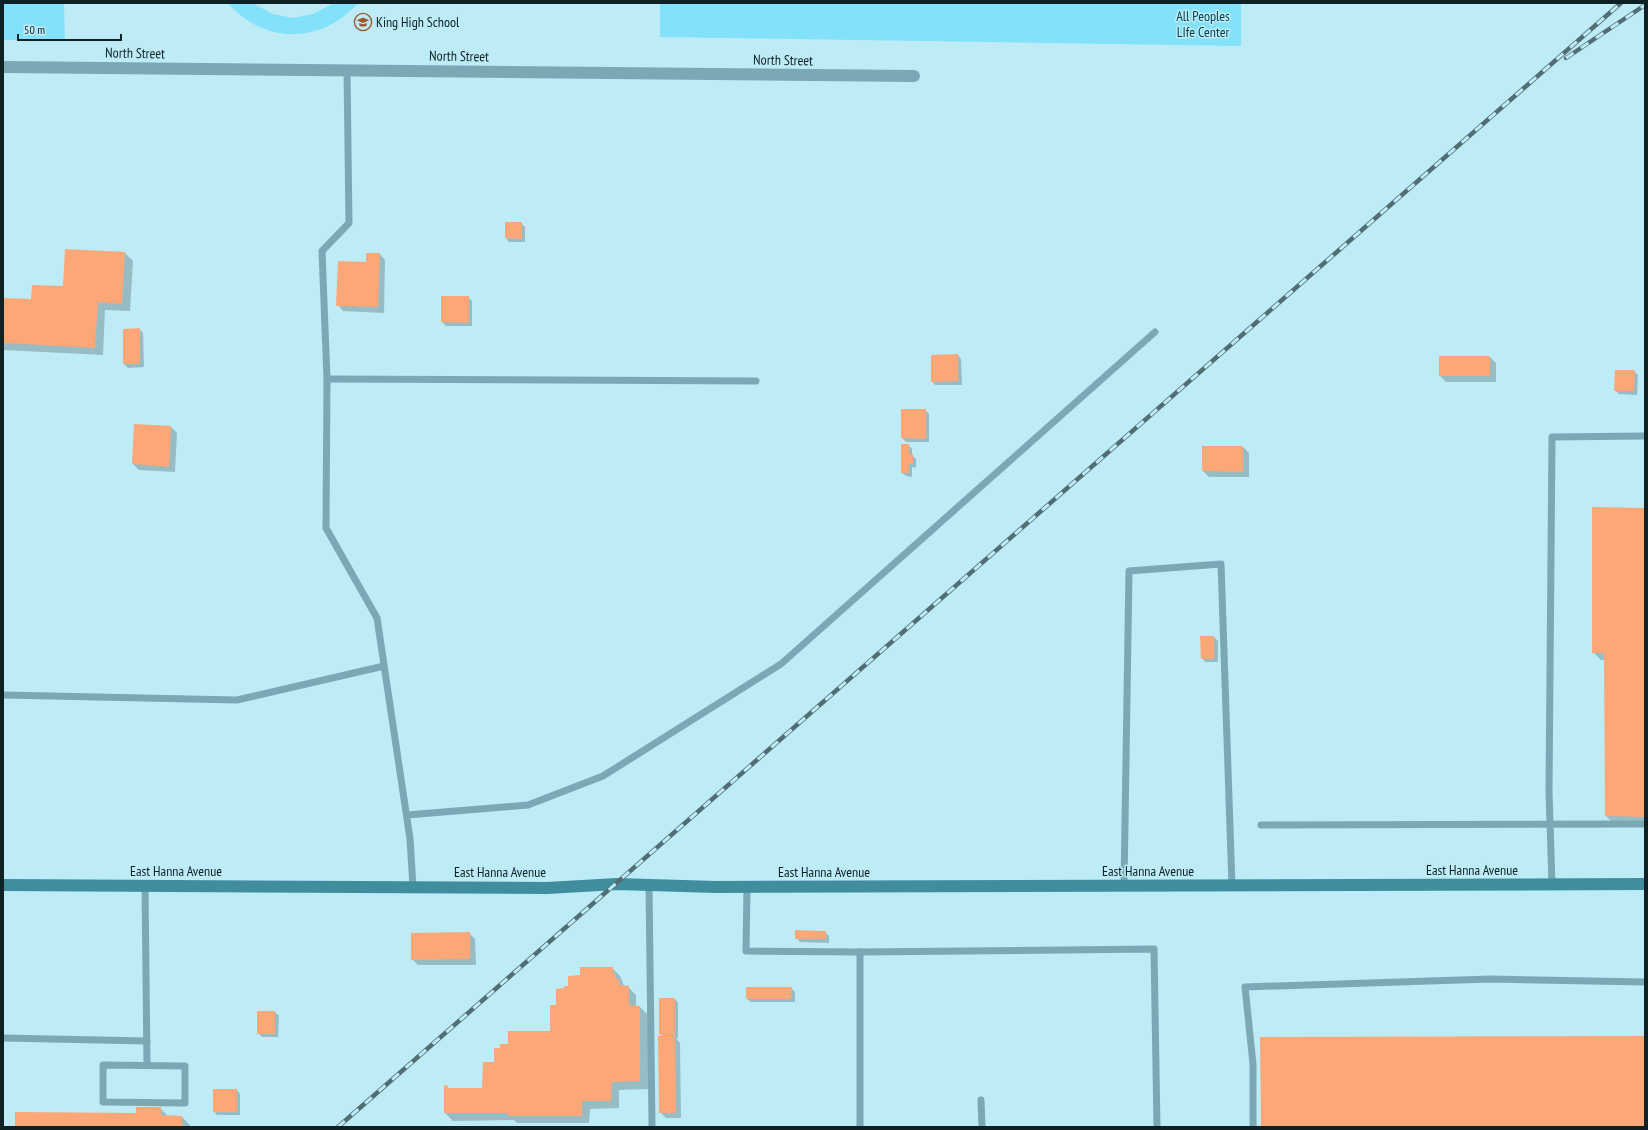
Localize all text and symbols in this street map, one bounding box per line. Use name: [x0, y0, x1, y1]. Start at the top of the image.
park label: All Peoples LIfe Center: [1176, 7, 1230, 41]
school or university icon: King High School: [353, 12, 373, 32]
place label: King High School: [376, 13, 460, 31]
scale bar: [18, 16, 121, 42]
text: 50 m: [24, 22, 45, 37]
street label: North Street: [105, 43, 165, 63]
street label: North Street: [429, 46, 489, 66]
street label: North Street: [753, 50, 813, 70]
street label: East Hanna Avenue: [1426, 861, 1518, 879]
street label: East Hanna Avenue: [130, 862, 222, 880]
street label: East Hanna Avenue: [1102, 862, 1194, 880]
street label: East Hanna Avenue: [454, 863, 546, 881]
street label: East Hanna Avenue: [778, 863, 870, 881]

